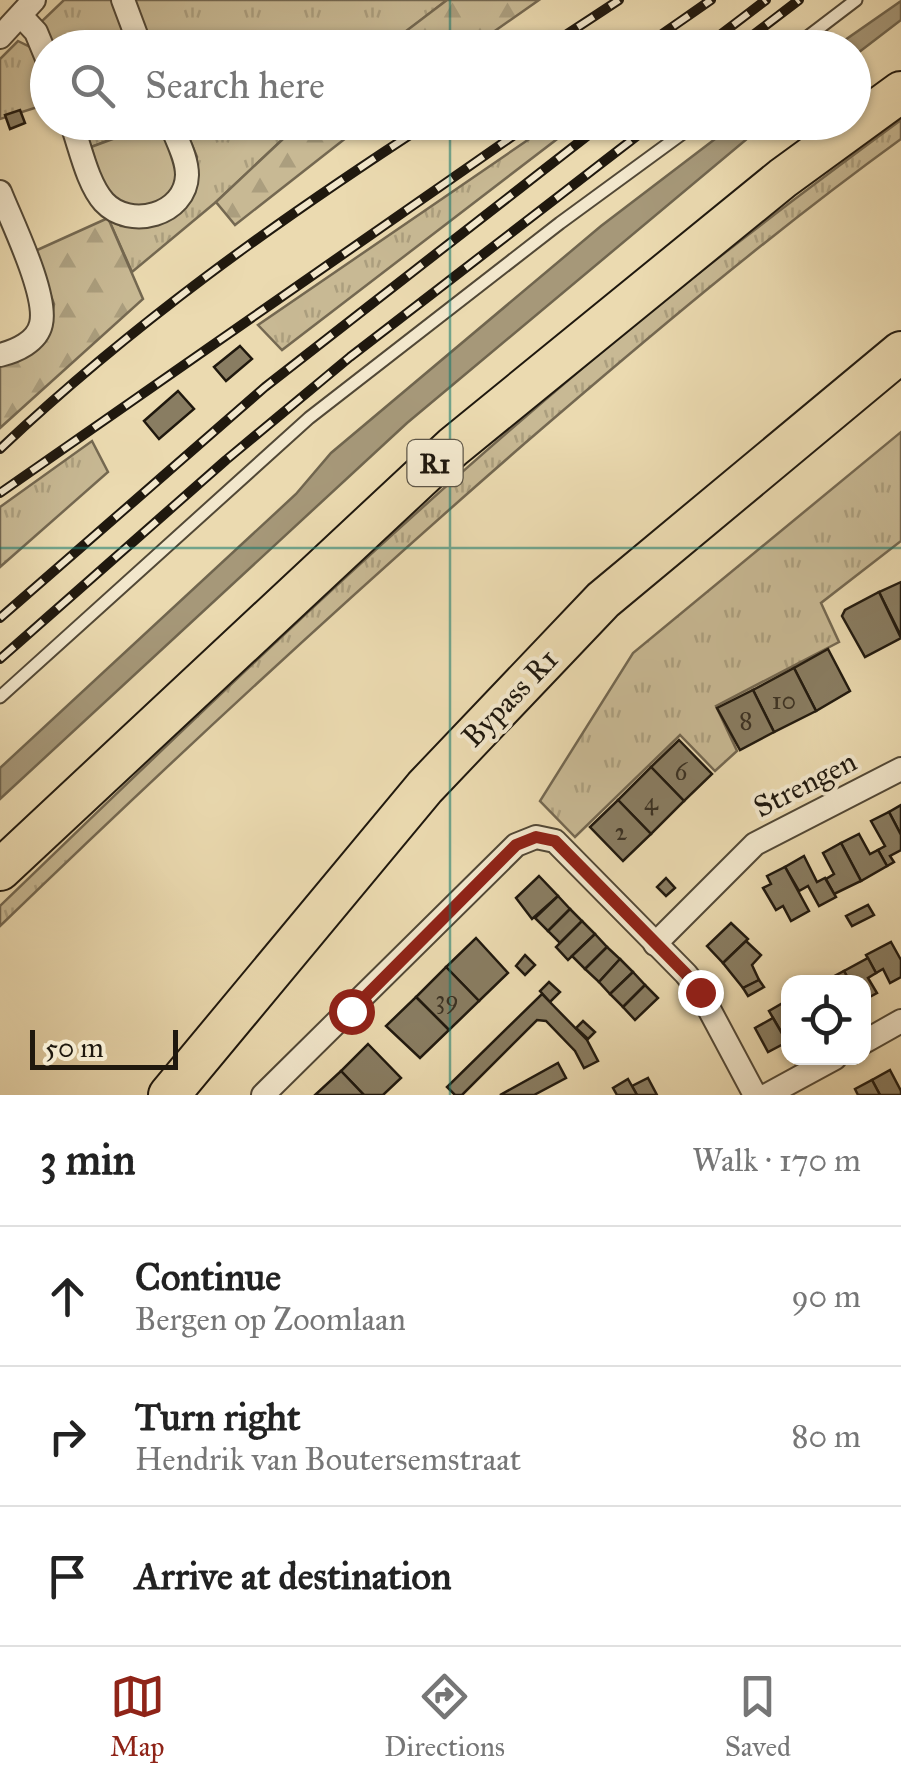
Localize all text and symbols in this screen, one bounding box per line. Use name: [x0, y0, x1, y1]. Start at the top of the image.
search box: [30, 30, 871, 140]
icon: search: [65, 58, 120, 113]
text: Search here: [145, 62, 325, 108]
road number: R1: [408, 440, 462, 486]
street label: Bypass R1: [454, 641, 566, 755]
house number: 10: [772, 685, 796, 716]
house number: 8: [739, 705, 753, 736]
street label: Strengen: [748, 743, 862, 825]
house number: 6: [675, 756, 689, 787]
house number: 4: [644, 786, 659, 817]
house number: 2: [615, 816, 628, 847]
route end: [678, 970, 724, 1016]
map controls: [781, 975, 871, 1065]
button: locate: [781, 975, 871, 1065]
house number: 39: [435, 984, 459, 1015]
route start: [329, 989, 375, 1035]
scale bar: [30, 1025, 178, 1070]
text: 50 m: [45, 1030, 104, 1065]
text: 3 min: [40, 1134, 135, 1186]
text: Walk · 170 m: [692, 1141, 861, 1180]
text: Continue: [135, 1254, 281, 1300]
icon: ahead: [40, 1269, 95, 1324]
text: 90 m: [791, 1277, 861, 1316]
text: Bergen op Zoomlaan: [135, 1300, 406, 1339]
text: Turn right: [135, 1394, 301, 1440]
icon: right: [40, 1409, 95, 1464]
text: 80 m: [792, 1417, 861, 1456]
text: Hendrik van Boutersemstraat: [135, 1440, 521, 1479]
icon: arrive: [40, 1549, 95, 1604]
text: Arrive at destination: [135, 1553, 452, 1599]
tab: Map: [110, 1669, 165, 1764]
tab: Directions: [384, 1669, 505, 1764]
tab: Saved: [725, 1669, 791, 1764]

